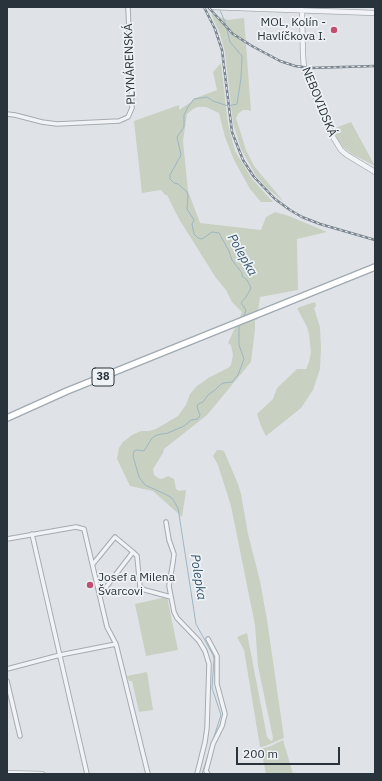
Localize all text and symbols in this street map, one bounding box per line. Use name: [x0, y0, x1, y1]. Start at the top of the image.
place label: MOL, Kolín - Havlíčkova I.: [257, 16, 326, 44]
street label: PLYNÁRENSKÁ: [121, 23, 139, 105]
marker: MOL, Kolín - Havlíčkova I.: [329, 25, 339, 35]
street label: NEBOVIDSKÁ: [298, 65, 340, 139]
water label: Polepka: [224, 231, 260, 279]
road number: 38: [92, 368, 114, 386]
water label: Polepka: [187, 553, 209, 601]
place label: Josef a Milena Švarcovi: [98, 571, 175, 599]
marker: Josef a Milena Švarcovi: [85, 580, 95, 590]
scale bar: [238, 739, 342, 765]
text: 200 m: [243, 746, 278, 761]

